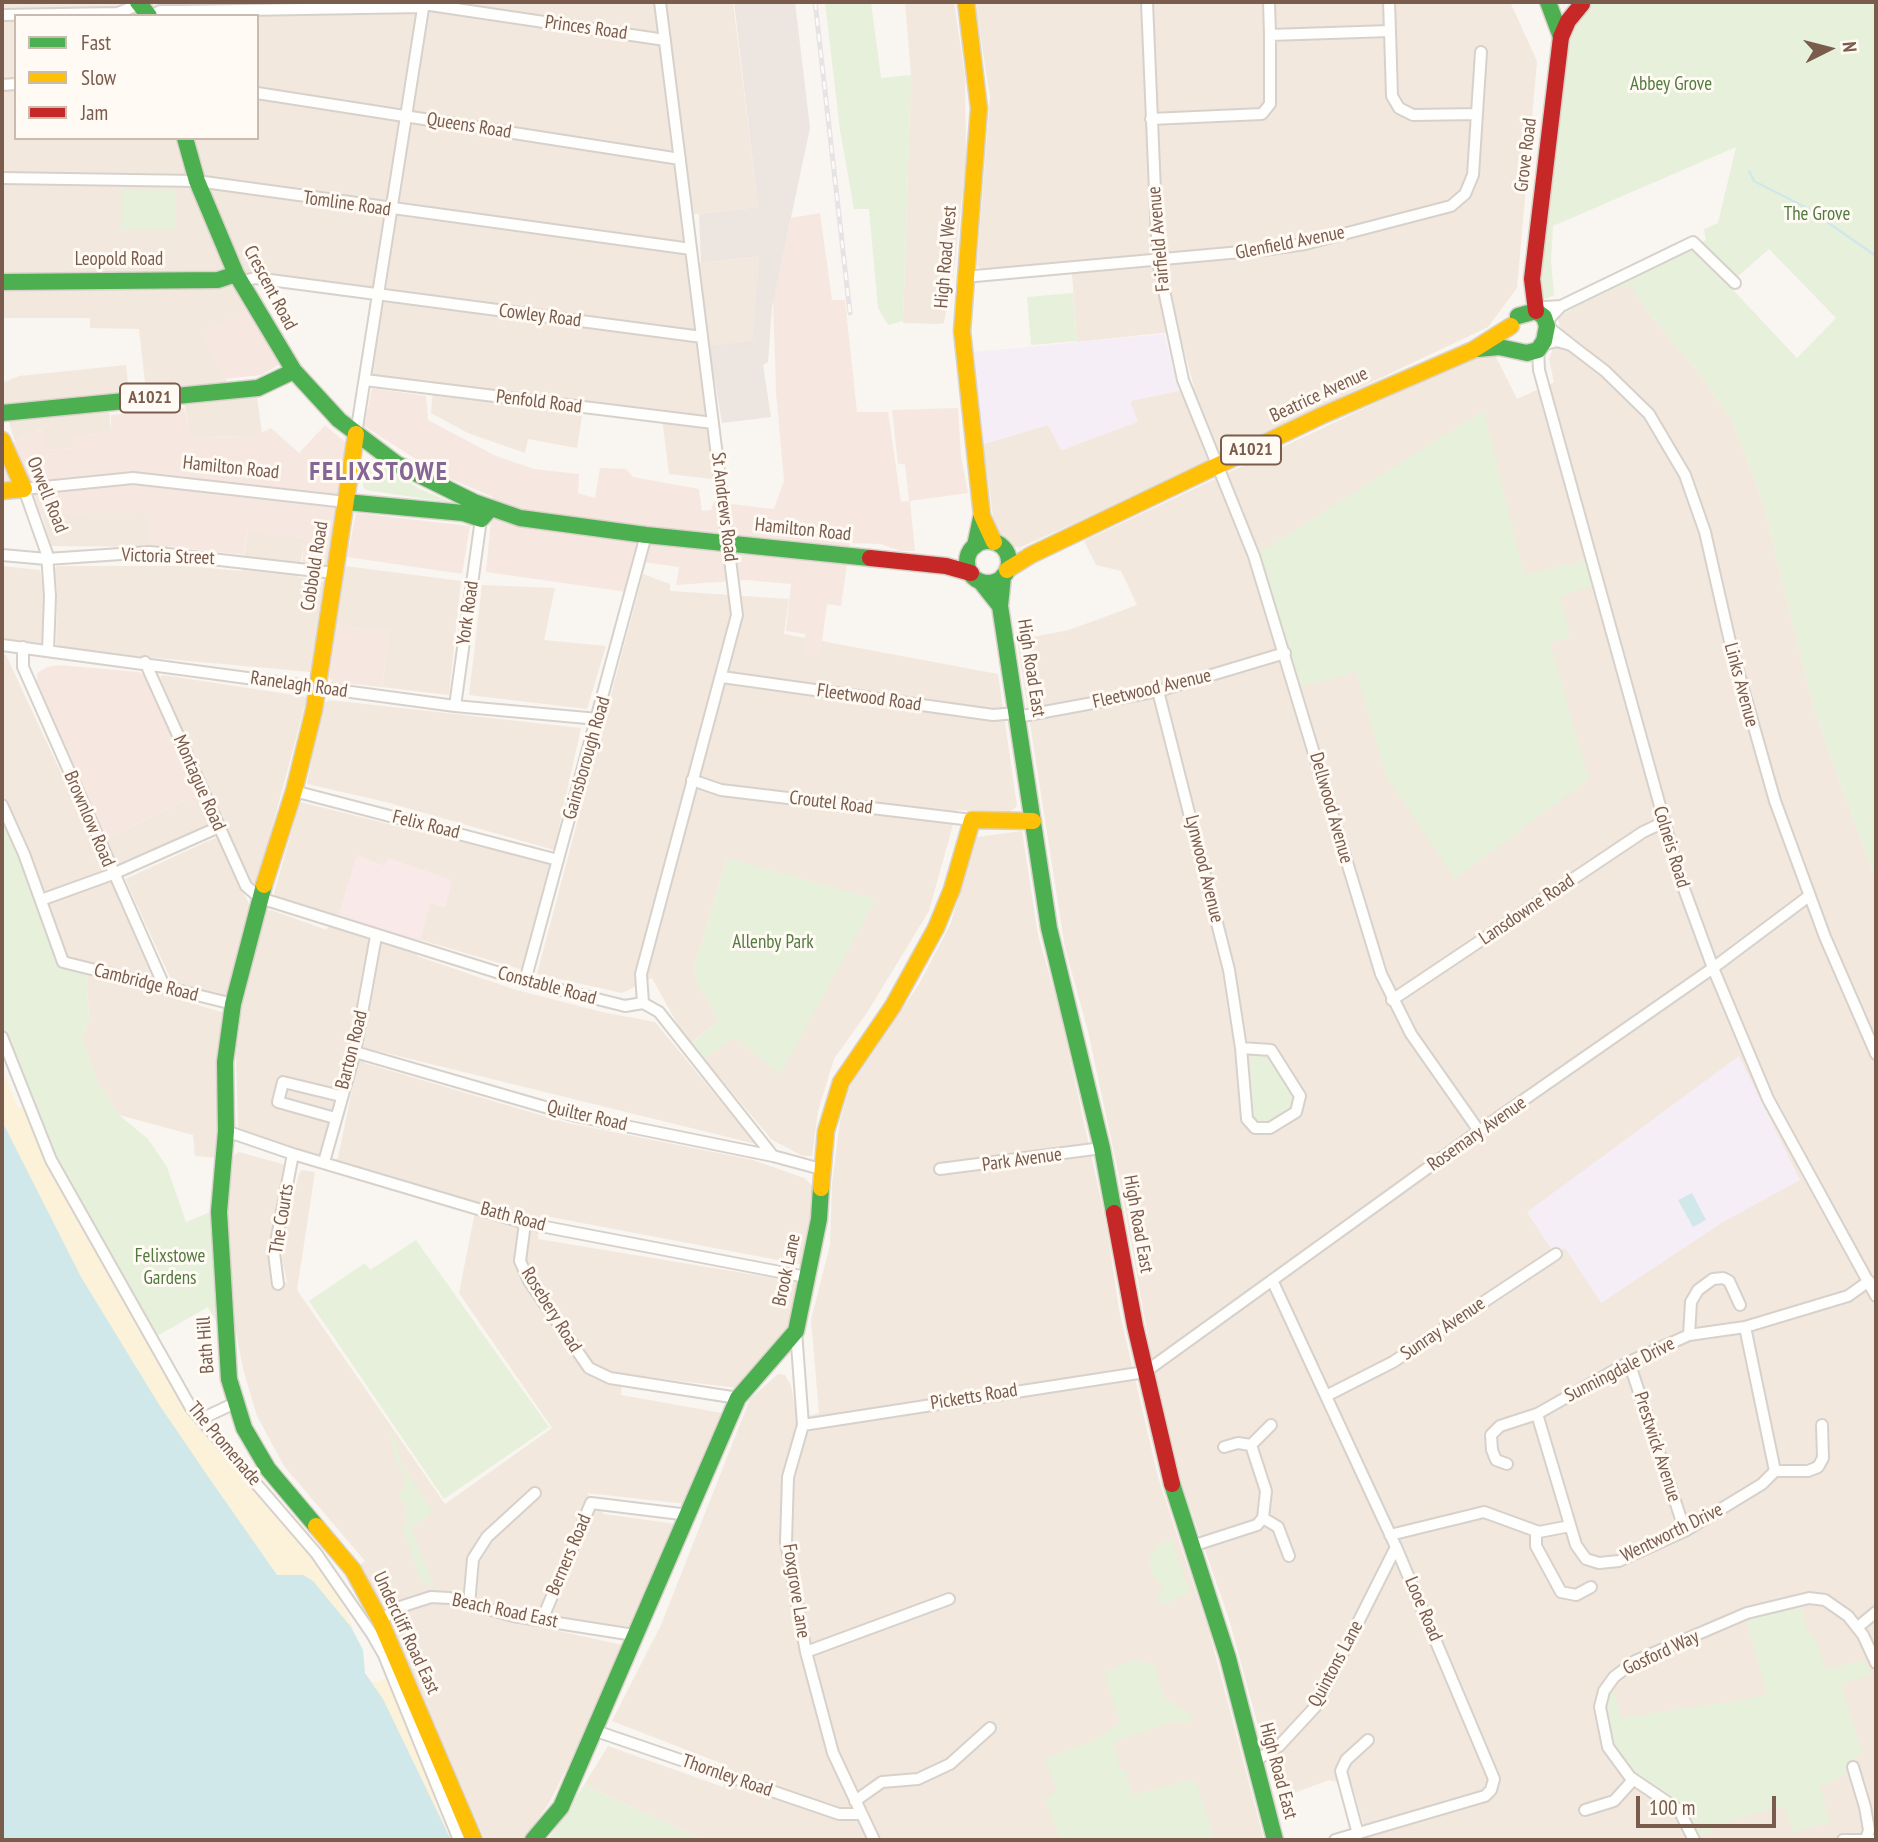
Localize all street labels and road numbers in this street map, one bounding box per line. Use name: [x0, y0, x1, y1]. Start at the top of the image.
street label: Princes Road: [543, 11, 629, 45]
street label: Queens Road: [425, 108, 513, 144]
street label: Grove Road: [1510, 117, 1542, 193]
street label: Fairfield Avenue: [1143, 185, 1175, 293]
street label: Tomline Road: [302, 187, 392, 221]
street label: High Road West: [930, 205, 962, 309]
street label: Glenfield Avenue: [1233, 221, 1347, 265]
street label: Crescent Road: [238, 242, 302, 334]
street label: Leopold Road: [75, 249, 163, 271]
street label: Cowley Road: [497, 300, 583, 332]
street label: Beatrice Avenue: [1266, 362, 1372, 428]
road number: A1021: [120, 384, 180, 412]
street label: Penfold Road: [495, 385, 583, 419]
road number: A1021: [1221, 436, 1281, 464]
street label: St Andrews Road: [706, 451, 742, 563]
street label: Hamilton Road: [182, 452, 280, 484]
street label: Orwell Road: [21, 454, 73, 536]
street label: Hamilton Road: [754, 514, 852, 546]
street label: Cobbold Road: [297, 520, 333, 612]
street label: Victoria Street: [121, 544, 215, 570]
street label: York Road: [452, 579, 484, 647]
street label: High Road East: [1012, 617, 1050, 719]
street label: Links Avenue: [1719, 640, 1763, 730]
street label: Fleetwood Avenue: [1091, 664, 1213, 714]
street label: Ranelagh Road: [249, 667, 349, 703]
street label: Fleetwood Road: [815, 679, 923, 717]
street label: Gainsborough Road: [559, 694, 615, 822]
street label: Montague Road: [168, 732, 230, 834]
street label: Dellwood Avenue: [1304, 750, 1358, 866]
street label: Brownlow Road: [59, 768, 119, 870]
street label: Croutel Road: [788, 787, 874, 819]
street label: Colneis Road: [1648, 804, 1694, 890]
street label: Felix Road: [390, 806, 462, 844]
street label: Lynwood Avenue: [1180, 813, 1228, 925]
street label: Lansdowne Road: [1475, 870, 1579, 950]
street label: Cambridge Road: [91, 959, 201, 1007]
street label: Constable Road: [495, 962, 599, 1010]
street label: Barton Road: [331, 1008, 373, 1092]
street label: Rosemary Avenue: [1423, 1092, 1531, 1176]
street label: Quilter Road: [545, 1096, 629, 1136]
street label: Park Avenue: [981, 1143, 1063, 1177]
street label: High Road East: [1118, 1173, 1158, 1275]
street label: The Courts: [265, 1182, 299, 1256]
street label: Bath Road: [478, 1197, 548, 1237]
street label: Brook Lane: [768, 1232, 806, 1308]
street label: Rosebery Road: [516, 1263, 586, 1357]
street label: Sunray Avenue: [1397, 1292, 1489, 1366]
street label: Bath Hill: [193, 1316, 219, 1374]
street label: Sunningdale Drive: [1561, 1333, 1679, 1407]
street label: Picketts Road: [929, 1379, 1019, 1415]
street label: Prestwick Avenue: [1628, 1389, 1686, 1505]
street label: The Promenade: [182, 1397, 266, 1491]
street label: Wentworth Drive: [1617, 1499, 1727, 1567]
street label: Berners Road: [542, 1511, 596, 1599]
street label: Foxgrove Lane: [777, 1542, 815, 1640]
street label: Undercliff Road East: [368, 1568, 444, 1698]
street label: Looe Road: [1399, 1573, 1447, 1645]
street label: Beach Road East: [450, 1589, 560, 1633]
street label: Quintons Lane: [1304, 1617, 1368, 1711]
street label: Gosford Way: [1619, 1626, 1703, 1680]
street label: High Road East: [1254, 1720, 1302, 1822]
street label: Thornley Road: [679, 1750, 775, 1802]

